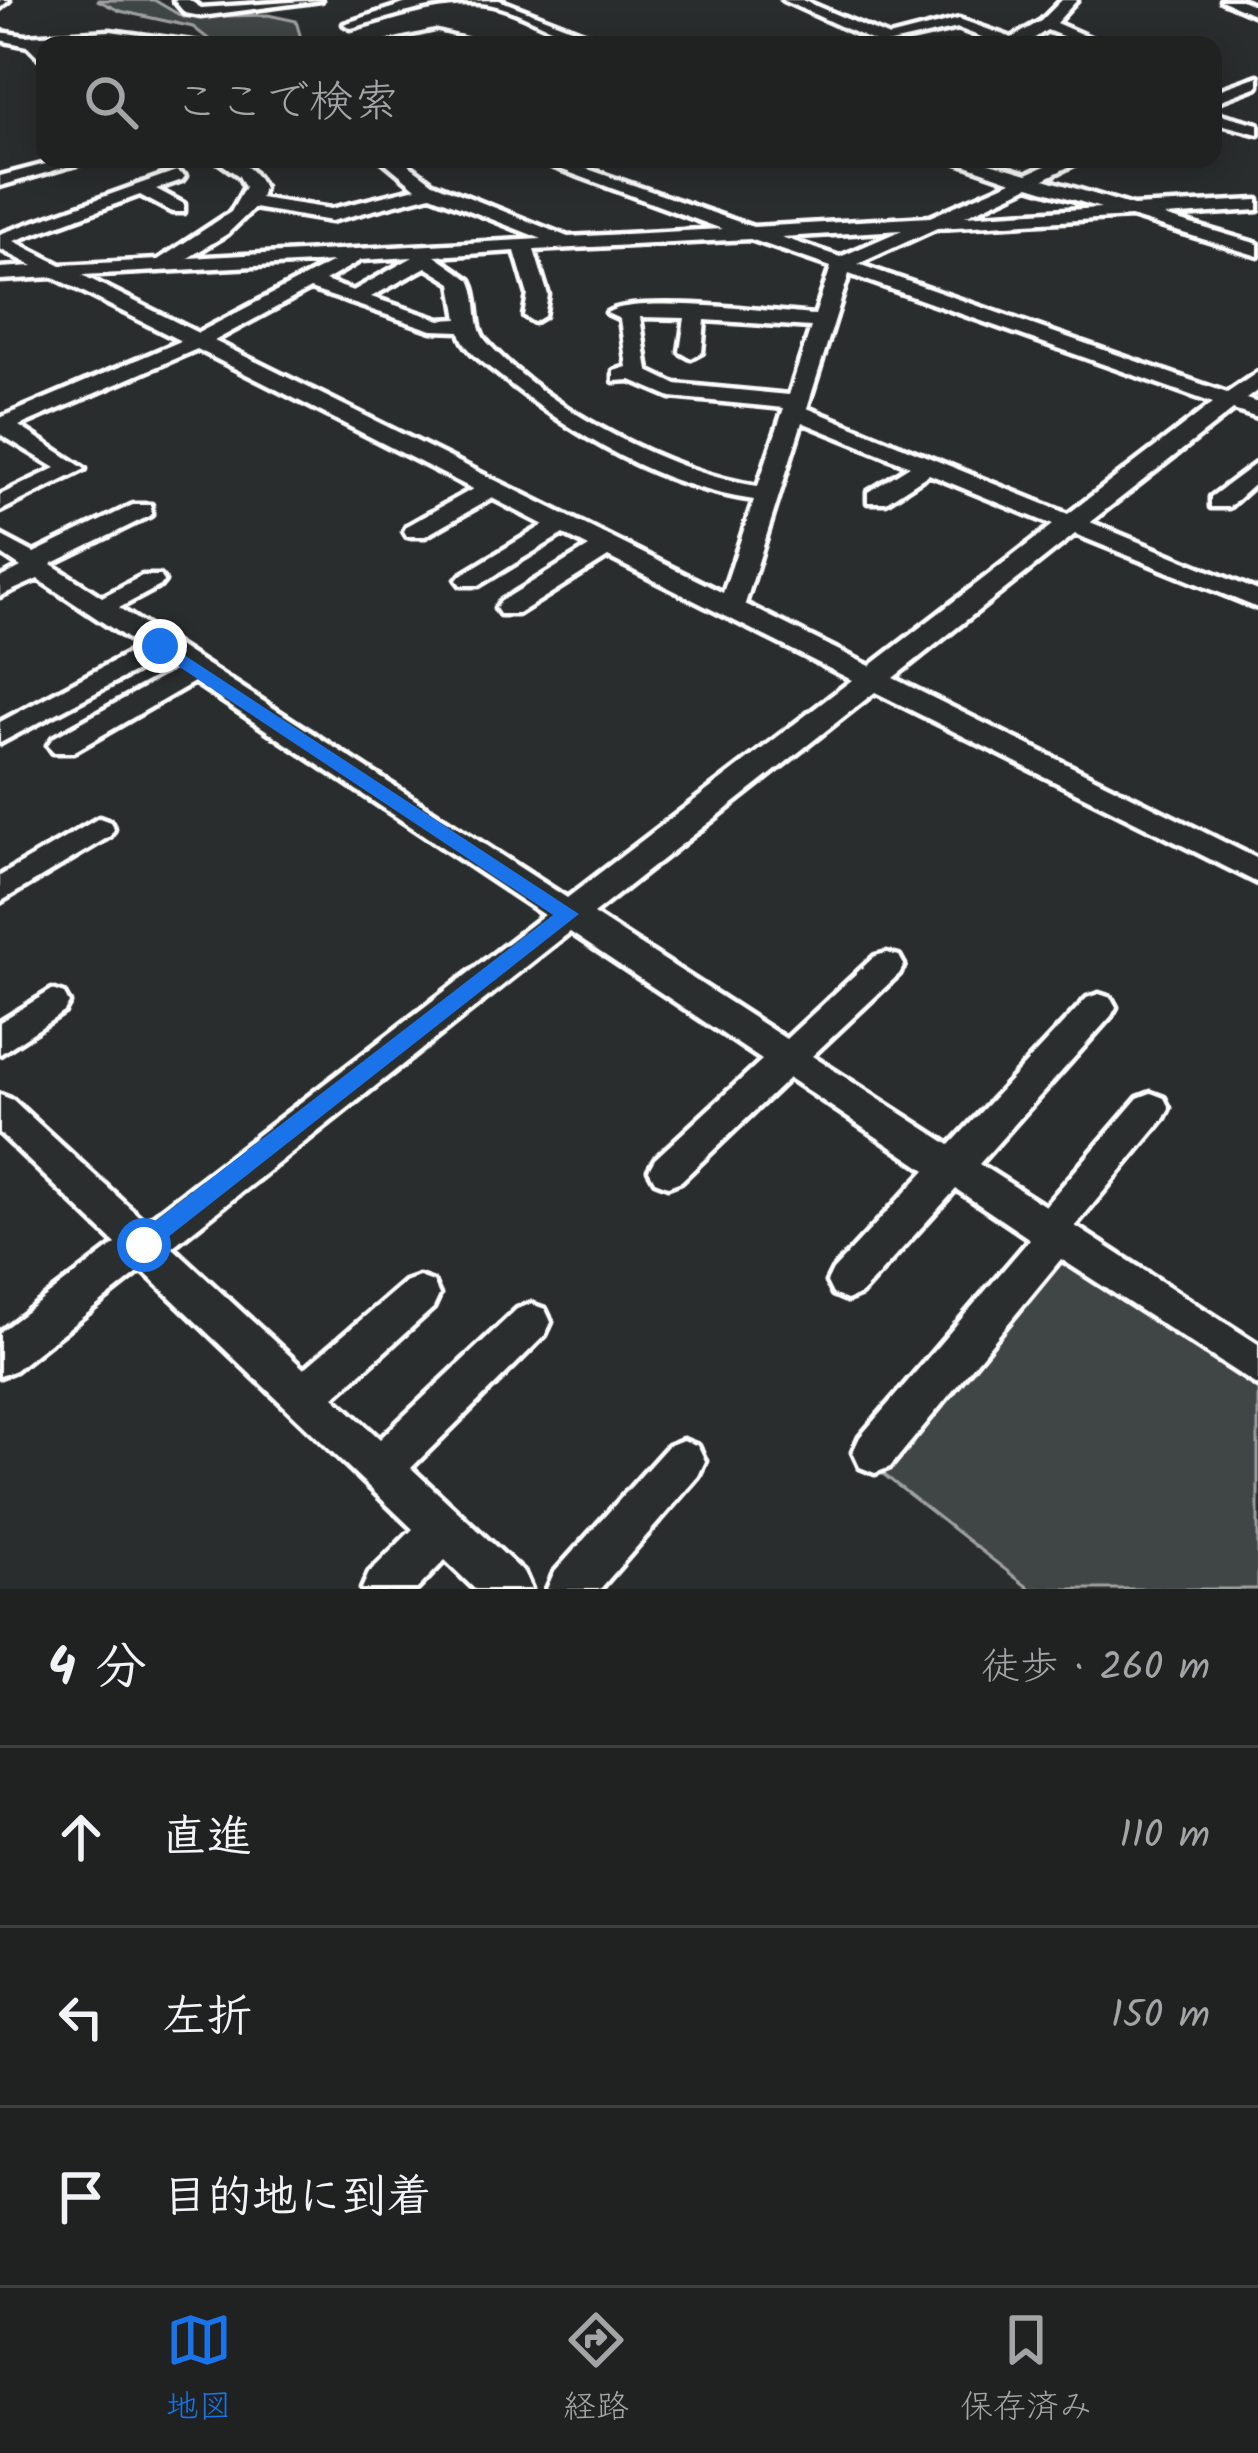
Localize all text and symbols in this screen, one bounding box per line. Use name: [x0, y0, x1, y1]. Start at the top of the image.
search box: [36, 36, 1222, 168]
text: ここで検索: [174, 68, 399, 140]
icon: search: [78, 69, 144, 135]
route end: [133, 619, 187, 673]
route start: [117, 1218, 171, 1272]
text: 4 分: [48, 1629, 146, 1710]
text: 徒歩 · 260 m: [981, 1638, 1210, 1700]
text: 直進: [162, 1803, 252, 1875]
icon: ahead: [48, 1804, 114, 1870]
text: 110 m: [1119, 1806, 1210, 1868]
text: 左折: [162, 1983, 252, 2055]
icon: left: [48, 1984, 114, 2050]
text: 150 m: [1111, 1986, 1210, 2048]
text: 目的地に到着: [162, 2163, 432, 2235]
icon: arrive: [48, 2164, 114, 2230]
tab: 地図: [166, 2307, 232, 2435]
tab: 経路: [563, 2307, 629, 2435]
tab: 保存済み: [960, 2307, 1092, 2435]

